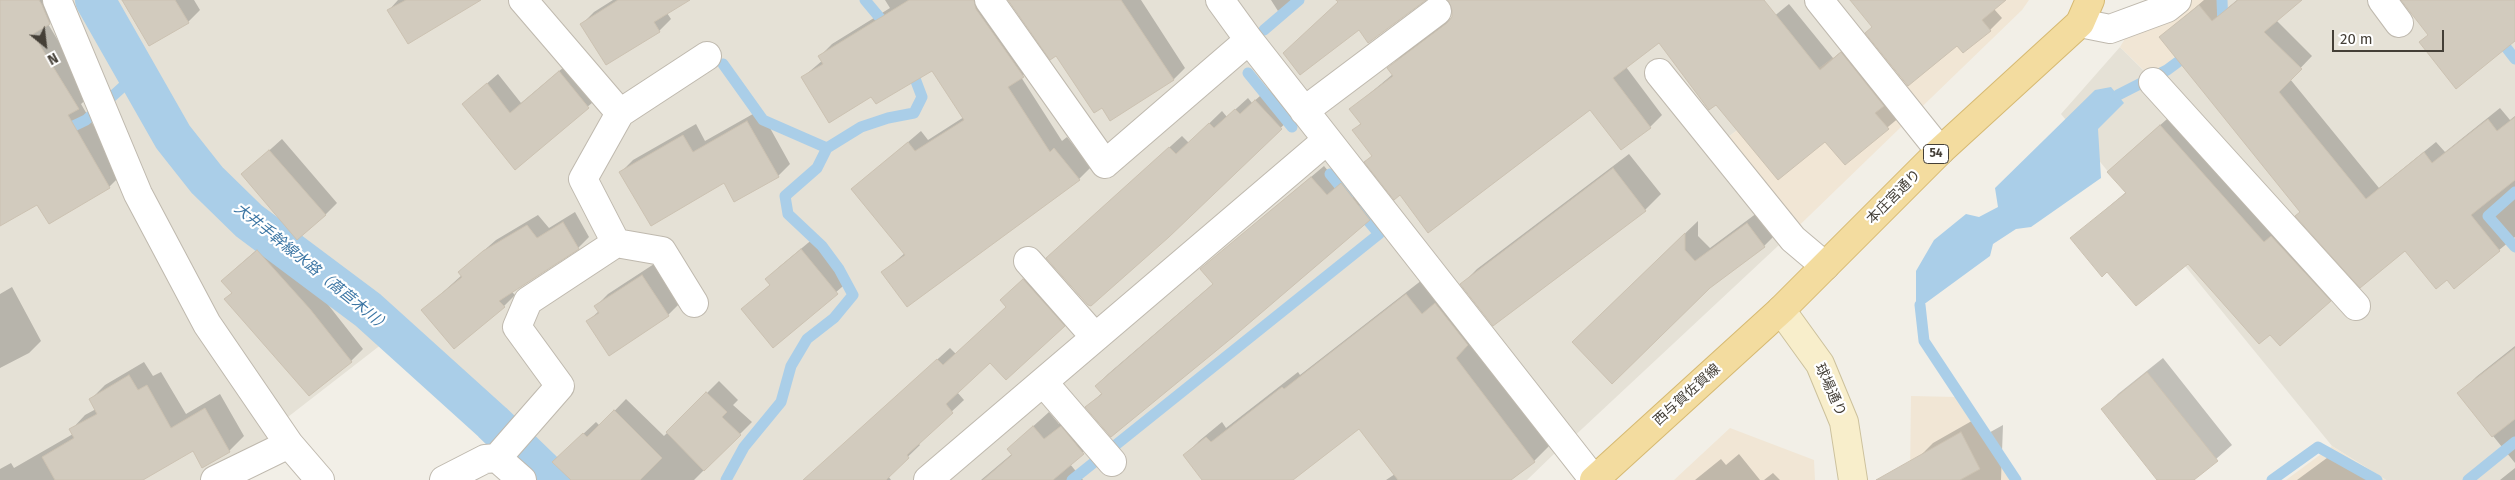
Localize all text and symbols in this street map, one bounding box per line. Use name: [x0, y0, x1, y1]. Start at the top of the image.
north arrow: [20, 20, 70, 70]
scale bar: [2335, 20, 2448, 52]
text: 20 m: [2340, 30, 2373, 48]
text: N: [44, 49, 61, 68]
road number: 54: [1924, 144, 1948, 164]
street label: 本庄宮通り: [1863, 166, 1925, 228]
water label: 大井手幹線水路（萵苣木川）: [231, 200, 393, 336]
street label: 西与賀佐賀線: [1650, 361, 1724, 429]
street label: 球場通り: [1811, 361, 1849, 419]

